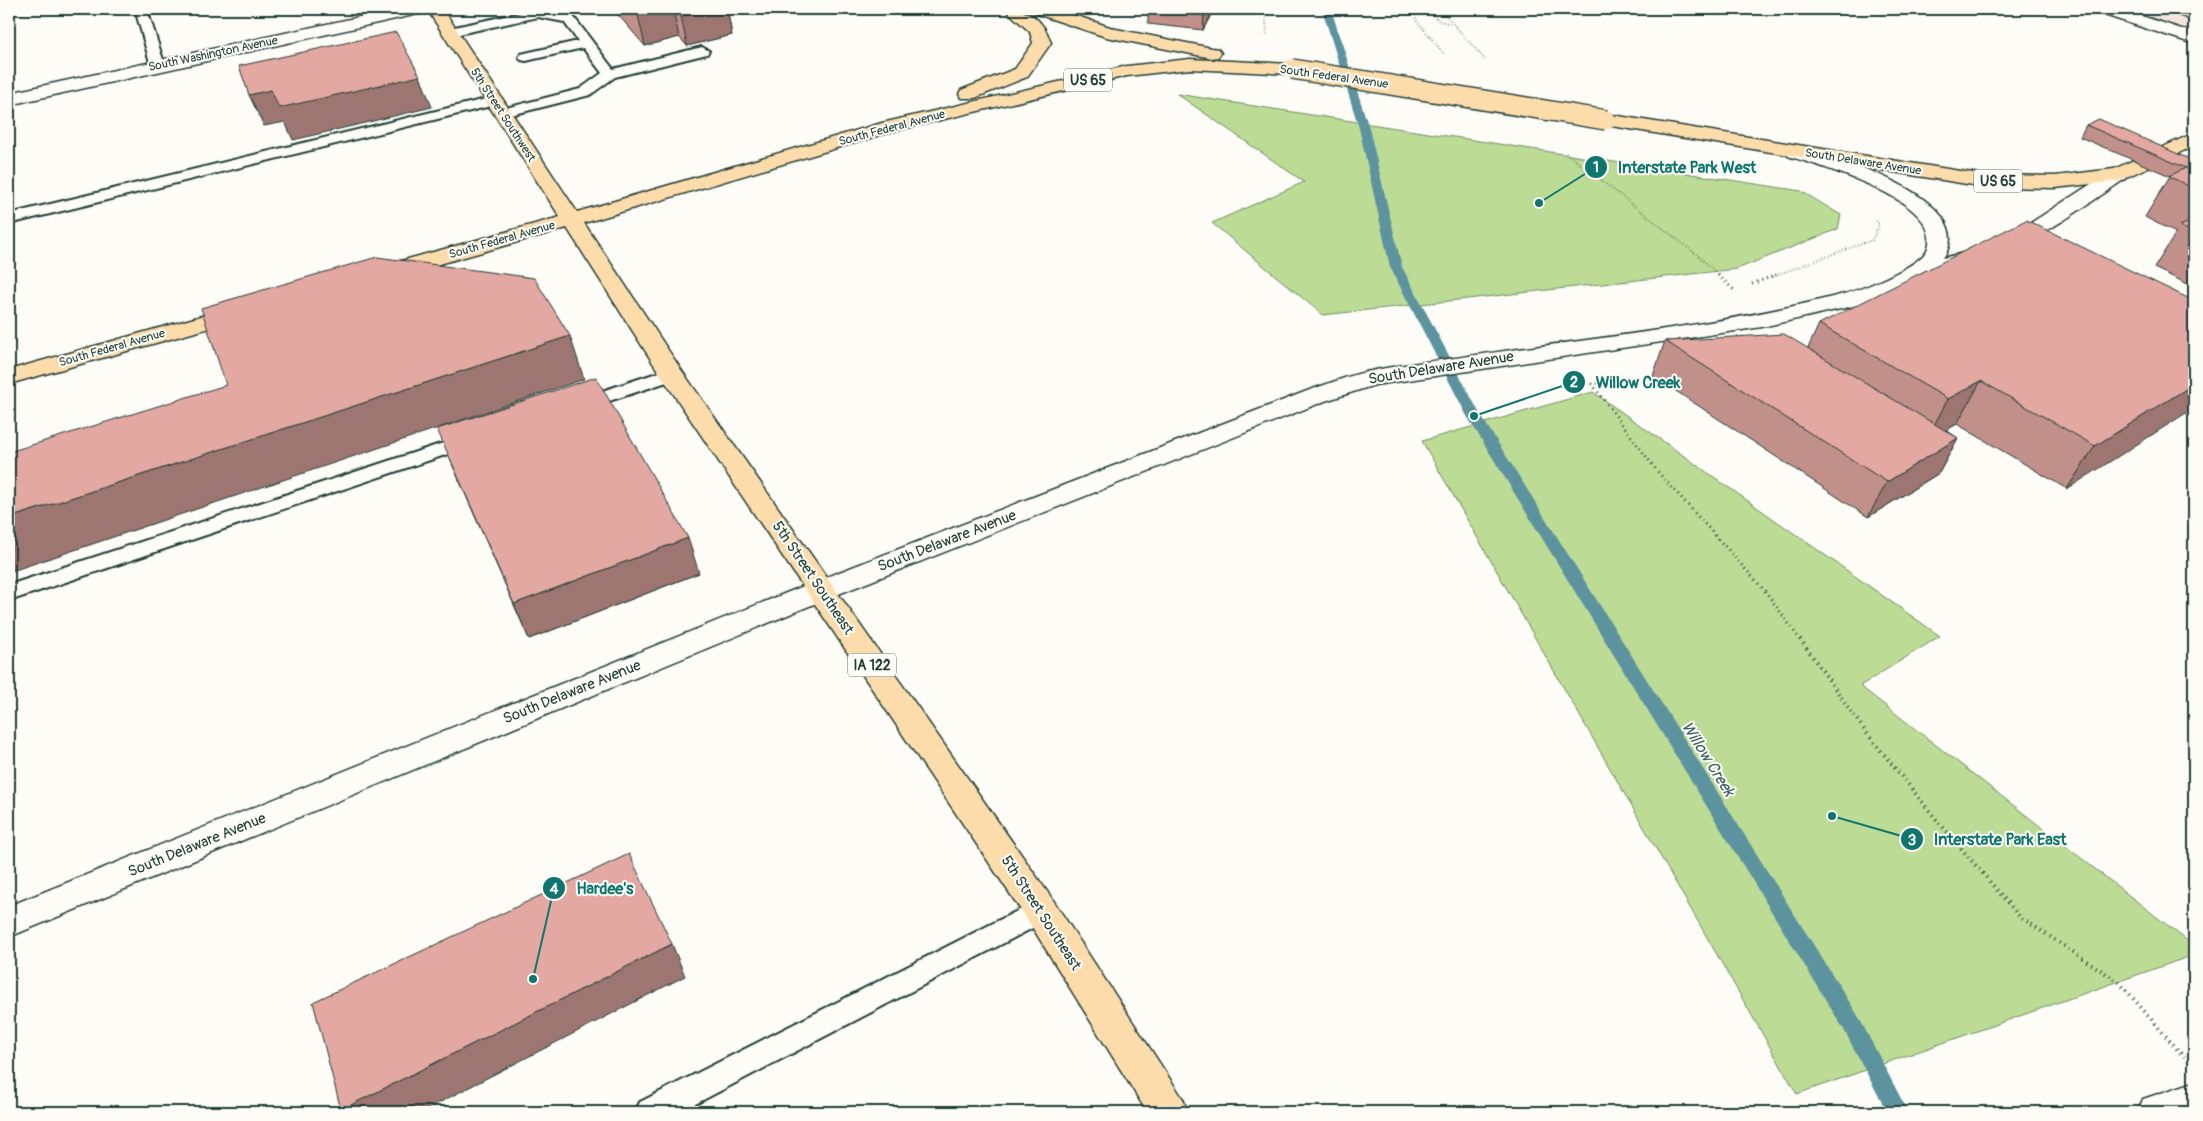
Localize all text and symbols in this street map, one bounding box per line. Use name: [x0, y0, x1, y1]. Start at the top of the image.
street label: South Washington Avenue: [147, 33, 279, 75]
street label: South Federal Avenue: [1279, 62, 1389, 92]
street label: 5th Street Southwest: [467, 65, 539, 165]
road number: US 65: [1064, 68, 1112, 92]
street label: South Federal Avenue: [837, 107, 947, 149]
street label: South Delaware Avenue: [1804, 145, 1922, 179]
callout: Interstate Park West: [1583, 151, 1767, 182]
text: 1: [1593, 158, 1599, 177]
text: Interstate Park West: [1618, 158, 1757, 178]
road number: US 65: [1974, 170, 2022, 192]
street label: South Federal Avenue: [447, 218, 557, 262]
street label: South Federal Avenue: [57, 326, 167, 370]
street label: South Delaware Avenue: [1367, 347, 1516, 389]
callout: Willow Creek: [1561, 367, 1691, 398]
text: 2: [1570, 373, 1578, 392]
text: Willow Creek: [1596, 373, 1681, 393]
street label: South Delaware Avenue: [875, 506, 1020, 576]
street label: 5th Street Southeast: [768, 518, 859, 639]
road number: IA 122: [848, 654, 896, 676]
street label: South Delaware Avenue: [500, 655, 644, 728]
water label: Willow Creek: [1677, 718, 1740, 801]
street label: South Delaware Avenue: [125, 808, 269, 881]
callout: Interstate Park East: [1899, 824, 2077, 855]
text: Interstate Park East: [1934, 830, 2067, 850]
text: 3: [1908, 831, 1916, 850]
street label: 5th Street Southeast: [997, 852, 1086, 975]
callout: Hardee's: [542, 873, 644, 904]
text: Hardee's: [576, 879, 634, 899]
text: 4: [550, 880, 559, 899]

